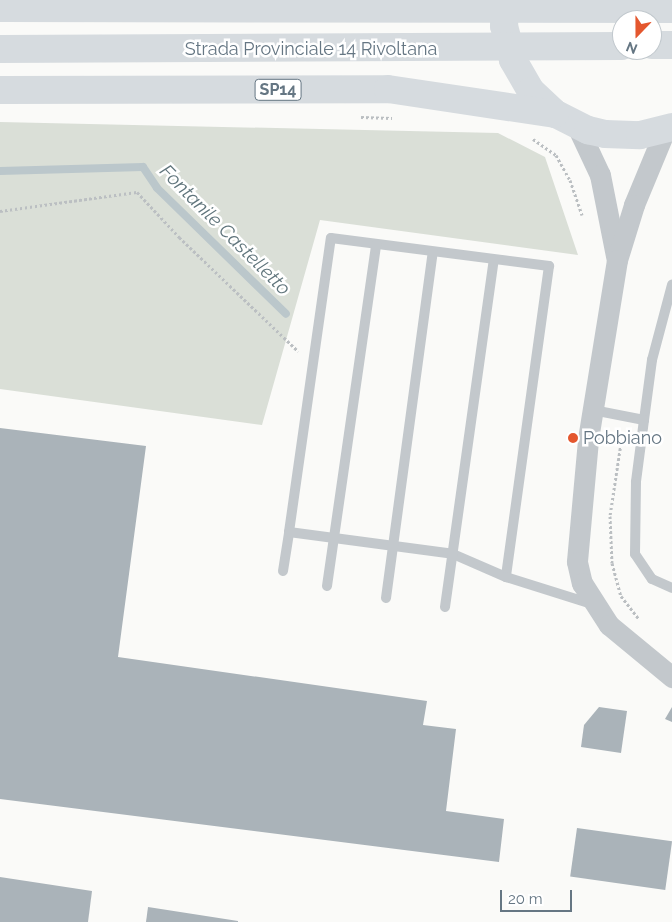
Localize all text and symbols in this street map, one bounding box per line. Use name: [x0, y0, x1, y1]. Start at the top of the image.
north arrow: [612, 10, 662, 60]
street label: Strada Provinciale 14 Rivoltana: [185, 38, 437, 60]
text: N: [624, 39, 640, 57]
road number: SP14: [254, 76, 302, 104]
water label: Fontanile Castelletto: [155, 160, 295, 300]
place label: Pobbiano: [583, 427, 662, 449]
marker: Pobbiano: [567, 432, 579, 444]
scale bar: [502, 880, 574, 912]
text: 20 m: [508, 890, 543, 908]

